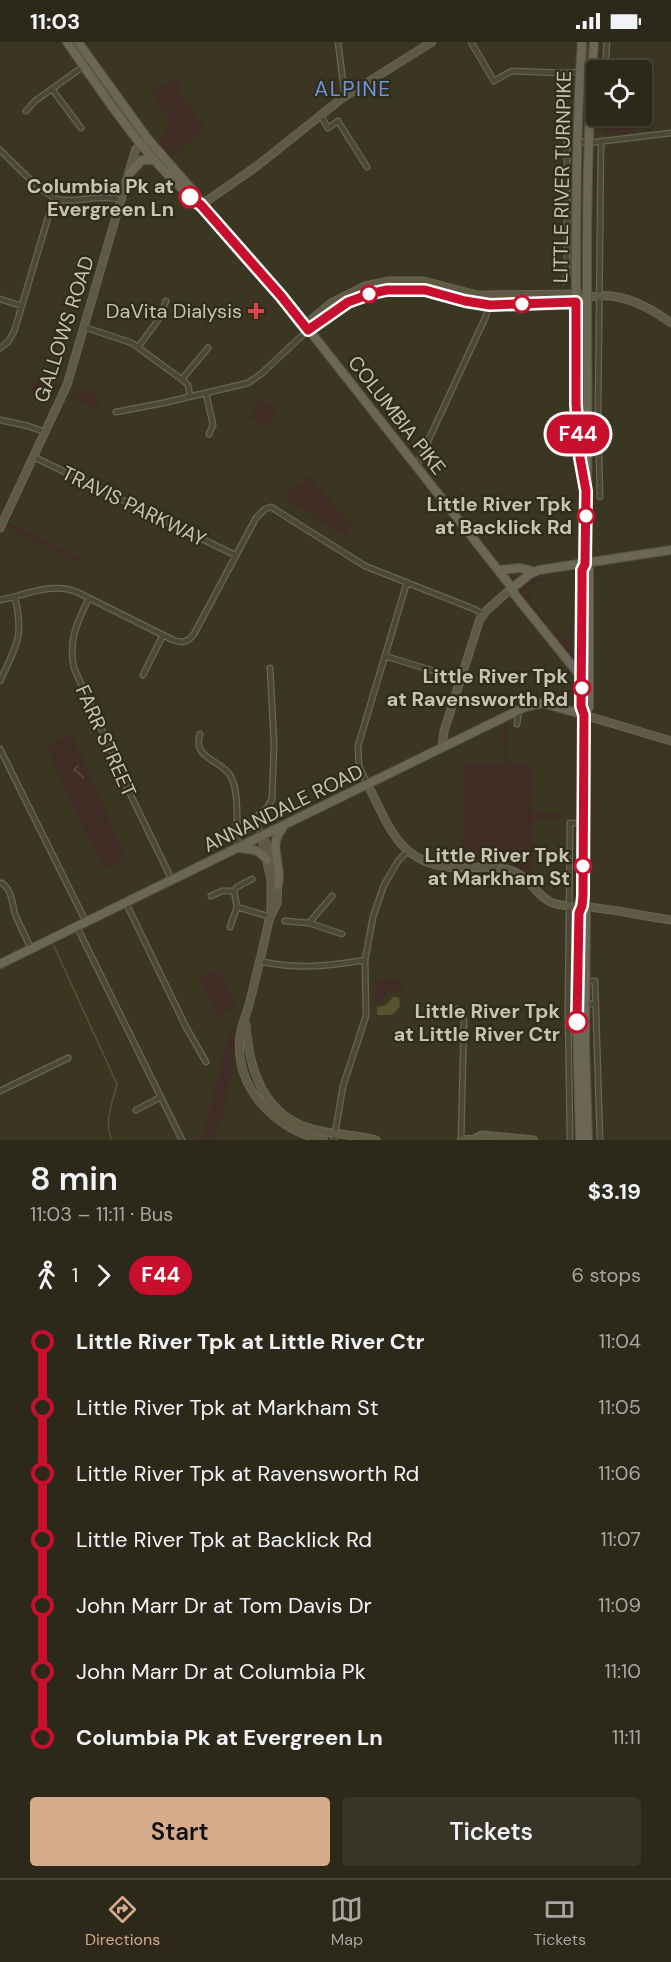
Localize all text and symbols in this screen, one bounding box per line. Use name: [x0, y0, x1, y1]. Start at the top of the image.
text: 11:03: [30, 7, 80, 36]
map controls: [586, 60, 652, 126]
button: locate: [586, 60, 652, 126]
street label: LITTLE RIVER TURNPIKE: [547, 71, 577, 283]
district label: ALPINE: [314, 75, 392, 103]
place label: Columbia Pk at Evergreen Ln: [27, 173, 174, 222]
marker: Columbia Pk at Evergreen Ln: [179, 186, 201, 208]
street label: GALLOWS ROAD: [28, 252, 100, 406]
unlabelled marker: [360, 285, 378, 303]
unlabelled marker: [513, 295, 531, 313]
place label: DaVita Dialysis: [106, 298, 242, 324]
marker: DaVita Dialysis: [247, 302, 265, 320]
street label: COLUMBIA PIKE: [342, 350, 452, 480]
line badge: F44: [544, 414, 612, 454]
text: F44: [559, 420, 597, 448]
street label: TRAVIS PARKWAY: [58, 460, 211, 552]
place label: Little River Tpk at Backlick Rd: [426, 491, 572, 540]
marker: Little River Tpk at Backlick Rd: [577, 507, 595, 525]
place label: Little River Tpk at Ravensworth Rd: [387, 663, 568, 712]
marker: Little River Tpk at Ravensworth Rd: [573, 679, 591, 697]
street label: FARR STREET: [70, 681, 142, 801]
street label: ANNANDALE ROAD: [199, 758, 367, 858]
place label: Little River Tpk at Markham St: [424, 842, 570, 891]
marker: Little River Tpk at Markham St: [574, 857, 592, 875]
place label: Little River Tpk at Little River Ctr: [394, 998, 560, 1047]
marker: Little River Tpk at Little River Ctr: [566, 1011, 588, 1033]
text: 8 min: [30, 1157, 118, 1200]
text: $3.19: [588, 1177, 641, 1206]
text: 11:03 – 11:11 · Bus: [30, 1201, 173, 1227]
icon: walk: [30, 1259, 63, 1292]
icon: forward: [87, 1259, 120, 1292]
text: F44: [141, 1261, 180, 1289]
text: 1: [72, 1262, 78, 1288]
text: 6 stops: [572, 1262, 641, 1288]
text: Little River Tpk at Little River Ctr: [76, 1327, 424, 1356]
text: 11:04: [599, 1328, 641, 1354]
text: Little River Tpk at Markham St: [76, 1393, 379, 1422]
text: 11:05: [599, 1394, 641, 1420]
text: Little River Tpk at Ravensworth Rd: [76, 1459, 419, 1488]
text: 11:06: [598, 1460, 641, 1486]
text: Little River Tpk at Backlick Rd: [76, 1525, 372, 1554]
text: 11:07: [600, 1526, 641, 1552]
text: John Marr Dr at Tom Davis Dr: [76, 1591, 372, 1620]
text: 11:09: [598, 1592, 641, 1618]
text: John Marr Dr at Columbia Pk: [76, 1657, 366, 1686]
text: 11:10: [605, 1658, 641, 1684]
text: Columbia Pk at Evergreen Ln: [76, 1723, 383, 1752]
text: 11:11: [612, 1724, 641, 1750]
button: Start: [30, 1797, 330, 1866]
button: Tickets: [342, 1797, 641, 1866]
tab: Directions: [85, 1893, 160, 1950]
tab: Map: [330, 1893, 363, 1950]
tab: Tickets: [533, 1893, 586, 1950]

